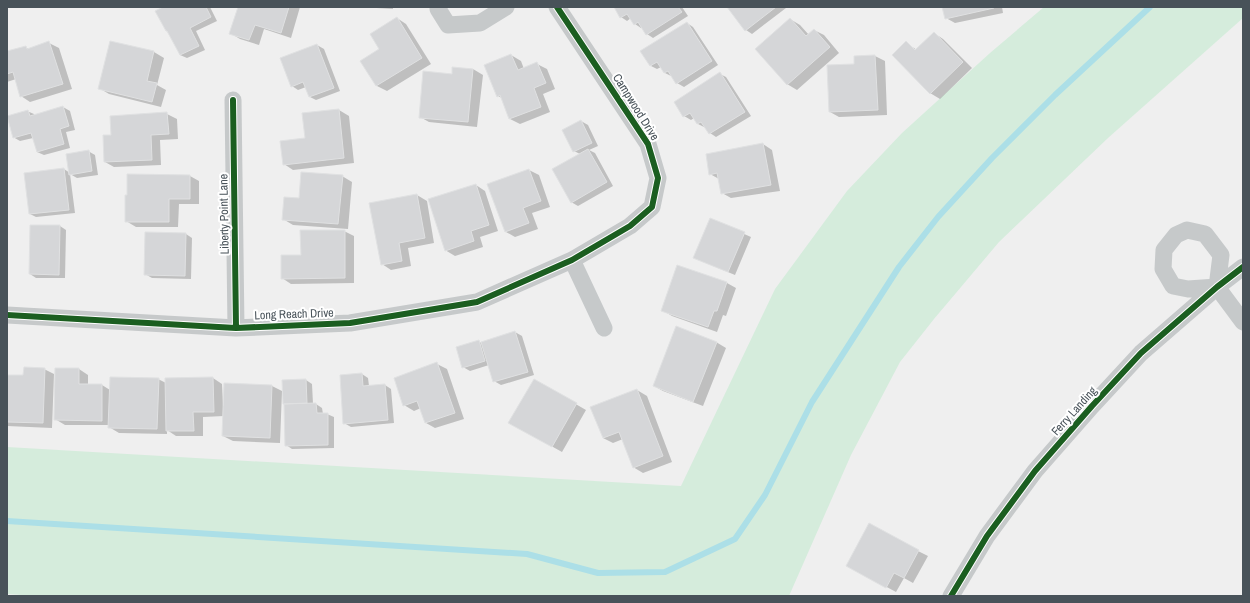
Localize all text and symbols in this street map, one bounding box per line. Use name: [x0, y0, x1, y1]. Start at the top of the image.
street label: Campwood Drive: [609, 71, 663, 143]
street label: Liberty Point Lane: [215, 174, 233, 254]
street label: Long Reach Drive: [254, 305, 334, 323]
street label: Ferry Landing: [1048, 383, 1101, 439]

